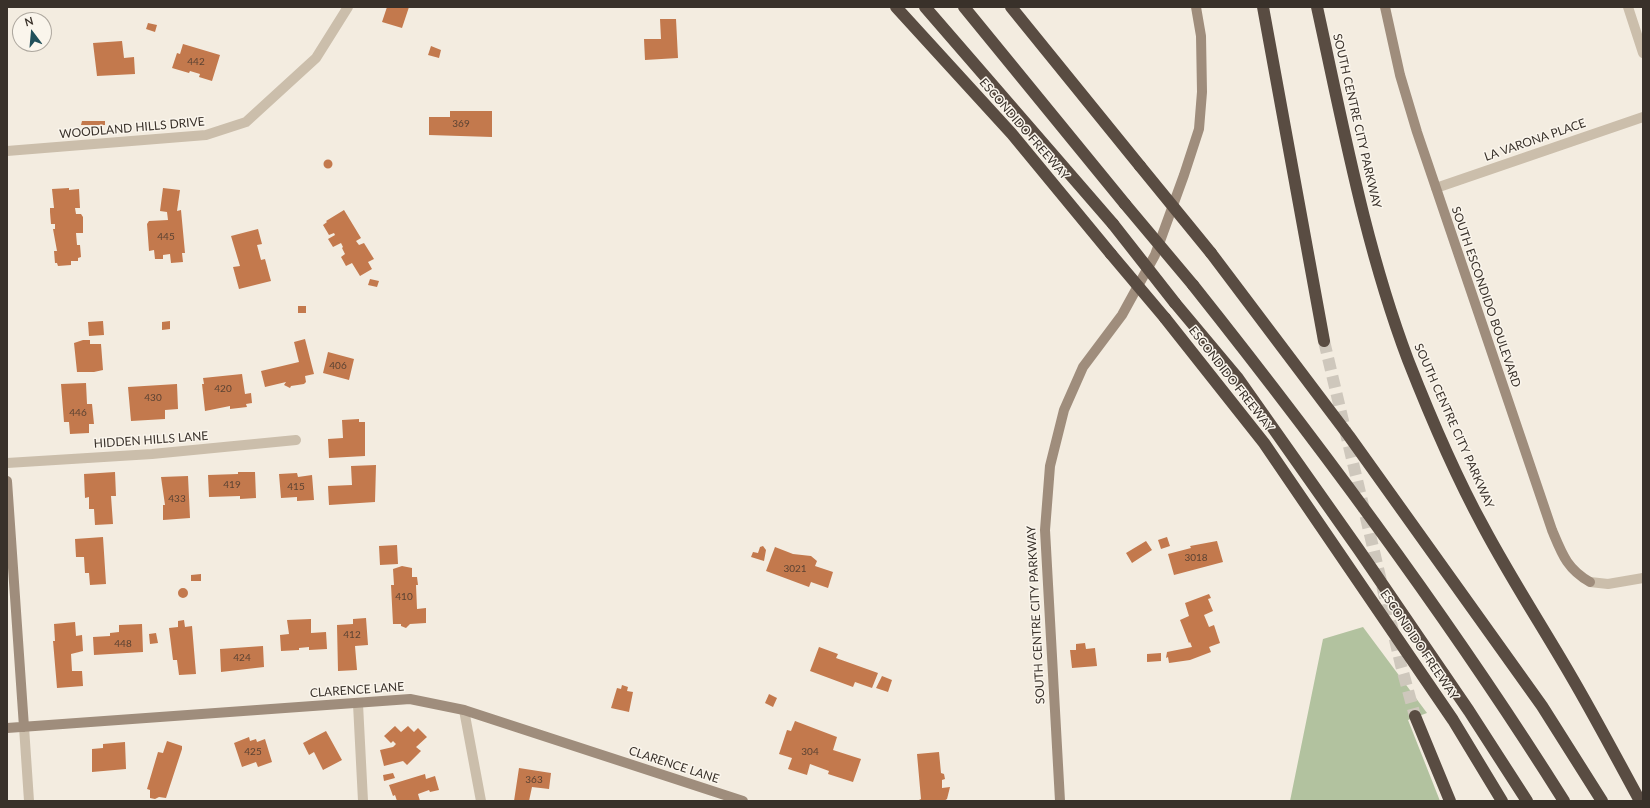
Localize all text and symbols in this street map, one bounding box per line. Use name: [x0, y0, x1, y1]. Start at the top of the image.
north arrow: [12, 12, 52, 52]
text: N: [23, 14, 35, 28]
street label: SOUTH CENTRE CITY PARKWAY: [1330, 32, 1384, 210]
house number: 442: [187, 56, 205, 68]
street label: ESCONDIDO FREEWAY: [976, 76, 1072, 182]
street label: WOODLAND HILLS DRIVE: [59, 114, 205, 142]
street label: LA VARONA PLACE: [1482, 116, 1588, 164]
house number: 369: [452, 118, 470, 130]
street label: SOUTH ESCONDIDO BOULEVARD: [1448, 205, 1524, 389]
house number: 445: [157, 231, 175, 243]
street label: ESCONDIDO FREEWAY: [1186, 324, 1276, 434]
street label: SOUTH CENTRE CITY PARKWAY: [1411, 341, 1497, 511]
house number: 406: [329, 360, 347, 372]
house number: 420: [214, 383, 232, 395]
house number: 430: [144, 392, 162, 404]
house number: 446: [69, 407, 87, 419]
street label: HIDDEN HILLS LANE: [93, 429, 209, 451]
house number: 419: [223, 479, 241, 491]
house number: 415: [287, 481, 305, 493]
house number: 433: [168, 493, 186, 505]
street label: SOUTH CENTRE CITY PARKWAY: [1024, 525, 1048, 705]
house number: 3018: [1184, 552, 1208, 564]
house number: 3021: [783, 563, 807, 575]
street label: ESCONDIDO FREEWAY: [1377, 587, 1461, 703]
house number: 410: [395, 591, 413, 603]
house number: 412: [343, 629, 361, 641]
house number: 448: [114, 638, 132, 650]
house number: 424: [233, 652, 251, 664]
street label: CLARENCE LANE: [309, 680, 405, 700]
street label: CLARENCE LANE: [627, 744, 721, 786]
house number: 425: [244, 746, 262, 758]
house number: 304: [801, 746, 819, 758]
house number: 363: [525, 774, 543, 786]

